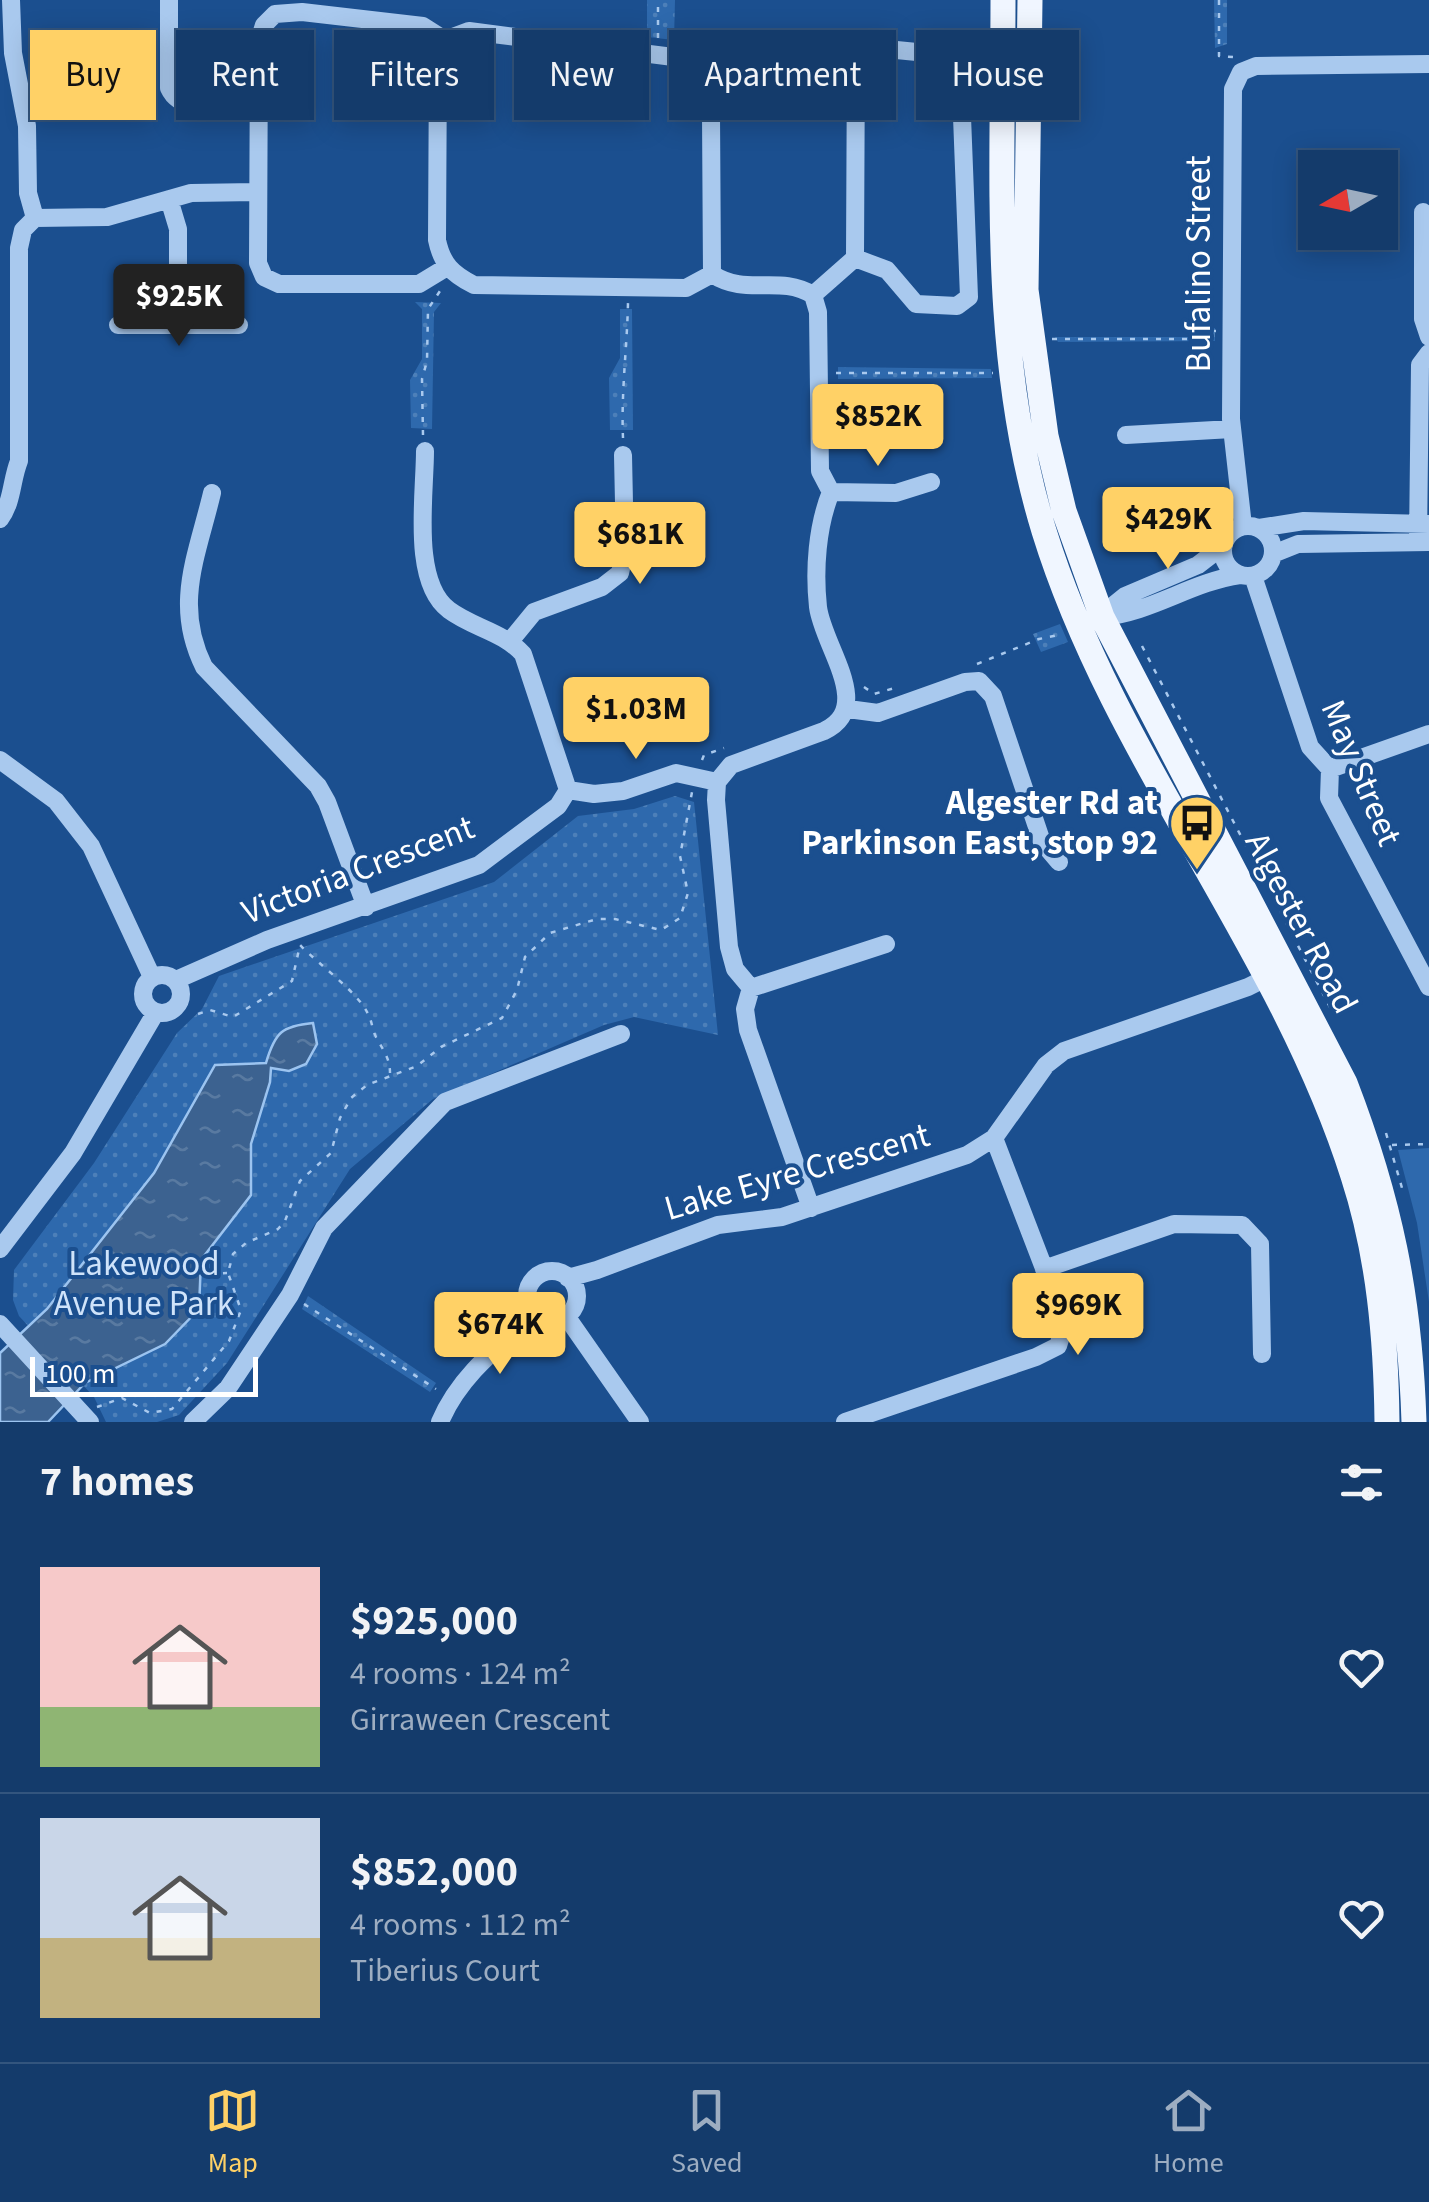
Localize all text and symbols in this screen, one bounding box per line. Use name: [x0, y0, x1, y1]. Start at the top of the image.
chip: Buy: [30, 30, 156, 120]
chip: Rent: [176, 30, 314, 120]
chip: Filters: [334, 30, 494, 120]
chip: New: [514, 30, 649, 120]
chip: Apartment: [669, 30, 896, 120]
chip: House: [916, 30, 1079, 120]
north arrow: [1298, 150, 1398, 250]
map controls: [1298, 150, 1398, 250]
street label: Bufalino Street: [1174, 155, 1224, 373]
pin: $925K: [109, 264, 249, 349]
text: $925K: [135, 273, 223, 319]
pin: $852K: [808, 384, 948, 469]
text: $852K: [834, 393, 922, 439]
pin: $429K: [1098, 487, 1238, 572]
text: $429K: [1124, 496, 1212, 542]
pin: $681K: [570, 502, 710, 587]
text: $681K: [596, 511, 684, 557]
pin: $1.03M: [555, 677, 717, 762]
text: $1.03M: [585, 686, 687, 732]
street label: May Street: [1308, 692, 1414, 854]
place label: Algester Rd at Parkinson East, stop 92: [801, 778, 1158, 868]
bus stop icon: Algester Rd at Parkinson East, stop 92: [1167, 793, 1227, 872]
street label: Victoria Crescent: [235, 803, 482, 937]
street label: Algester Road: [1232, 823, 1370, 1023]
street label: Lake Eyre Crescent: [659, 1110, 936, 1234]
park label: Lakewood Avenue Park: [54, 1239, 235, 1329]
pin: $969K: [1008, 1273, 1148, 1358]
text: $969K: [1034, 1282, 1122, 1328]
pin: $674K: [430, 1292, 570, 1377]
text: $674K: [456, 1301, 544, 1347]
scale bar: [30, 1352, 258, 1396]
text: 100 m: [45, 1354, 116, 1394]
text: 7 homes: [40, 1452, 194, 1512]
icon: filters: [1334, 1455, 1389, 1510]
text: $925,000: [350, 1591, 518, 1651]
icon: home: [120, 1607, 240, 1727]
icon: heart: [1334, 1640, 1389, 1695]
text: 4 rooms · 124 m²: [350, 1651, 571, 1697]
text: Girraween Crescent: [350, 1697, 610, 1743]
text: $852,000: [350, 1842, 518, 1902]
icon: home: [120, 1858, 240, 1978]
icon: heart: [1334, 1891, 1389, 1946]
text: 4 rooms · 112 m²: [350, 1902, 571, 1948]
text: Tiberius Court: [350, 1948, 540, 1994]
tab: Map: [205, 2083, 260, 2183]
tab: Saved: [671, 2083, 742, 2183]
tab: Home: [1153, 2083, 1224, 2183]

